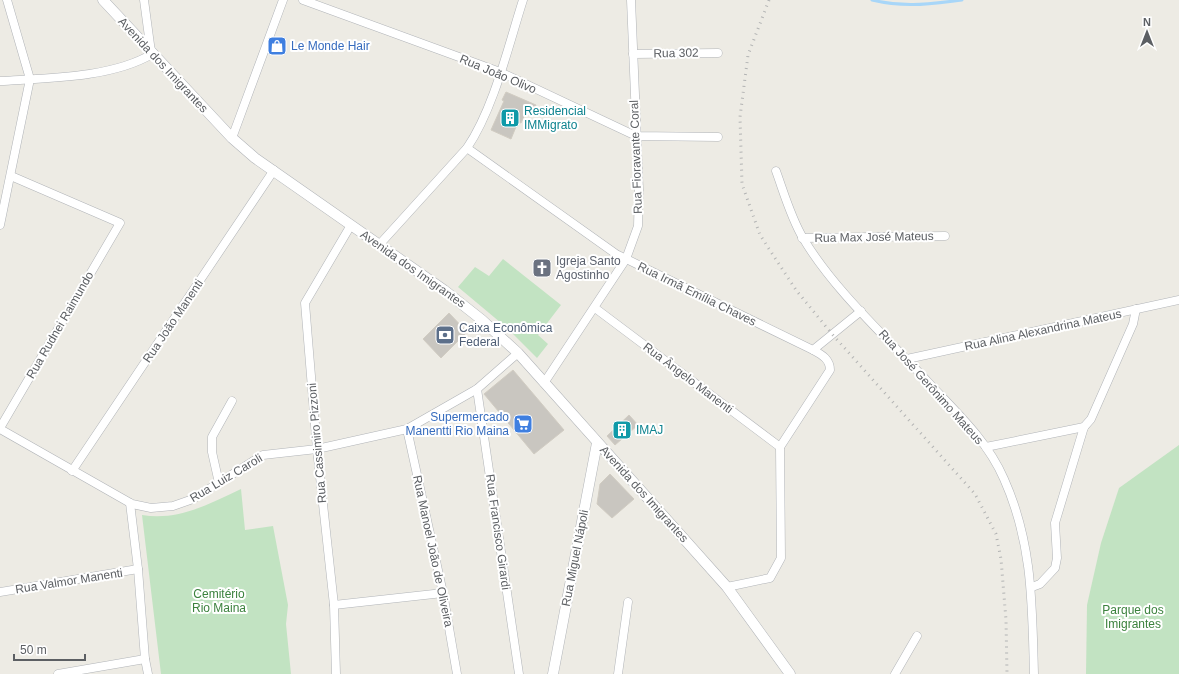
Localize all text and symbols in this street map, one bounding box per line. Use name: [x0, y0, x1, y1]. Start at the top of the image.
north arrow: [1127, 12, 1167, 52]
street label: Avenida dos Imigrantes: [115, 14, 211, 116]
text: N: [1143, 16, 1151, 28]
shop icon: Le Monde Hair: [266, 35, 288, 57]
place label: Le Monde Hair: [291, 39, 370, 53]
street label: Rua 302: [653, 46, 699, 60]
street label: Rua João Olivo: [458, 52, 539, 97]
street label: Rua Fioravante Coral: [627, 100, 645, 214]
place label: Residencial IMMigrato: [524, 104, 586, 132]
building icon: Residencial IMMigrato: [499, 107, 521, 129]
street label: Avenida dos Imigrantes: [358, 227, 468, 311]
street label: Rua Max José Mateus: [814, 229, 934, 245]
place label: Igreja Santo Agostinho: [556, 254, 621, 282]
church icon: Igreja Santo Agostinho: [531, 257, 553, 279]
street label: Rua Irmã Emília Chaves: [635, 259, 759, 329]
street label: Rua Rudnei Raimundo: [24, 269, 97, 381]
street label: Rua João Manenti: [140, 277, 206, 365]
street label: Rua Alina Alexandrina Mateus: [963, 307, 1123, 353]
place label: Caixa Econômica Federal: [459, 321, 553, 349]
bank icon: Caixa Econômica Federal: [434, 324, 456, 346]
street label: Rua José Gerônimo Mateus: [876, 327, 986, 447]
street label: Rua Ângelo Manenti: [640, 339, 736, 416]
street label: Rua Cassimiro Pizzoni: [305, 382, 329, 504]
place label: Supermercado Manentti Rio Maina: [406, 410, 509, 438]
supermarket icon: Supermercado Manentti Rio Maina: [512, 413, 534, 435]
building icon: IMAJ: [611, 419, 633, 441]
place label: IMAJ: [636, 423, 663, 437]
street label: Avenida dos Imigrantes: [597, 443, 691, 545]
street label: Rua Luiz Caroli: [187, 451, 265, 505]
street label: Rua Francisco Girardi: [483, 473, 513, 591]
street label: Rua Manoel João de Oliveira: [410, 474, 456, 628]
street label: Rua Miguel Nápoli: [559, 509, 591, 607]
street label: Rua Valmor Manenti: [14, 566, 124, 596]
park label: Cemitério Rio Maina: [192, 587, 246, 615]
park label: Parque dos Imigrantes: [1102, 603, 1164, 631]
scale bar: [14, 636, 85, 662]
text: 50 m: [20, 643, 47, 657]

